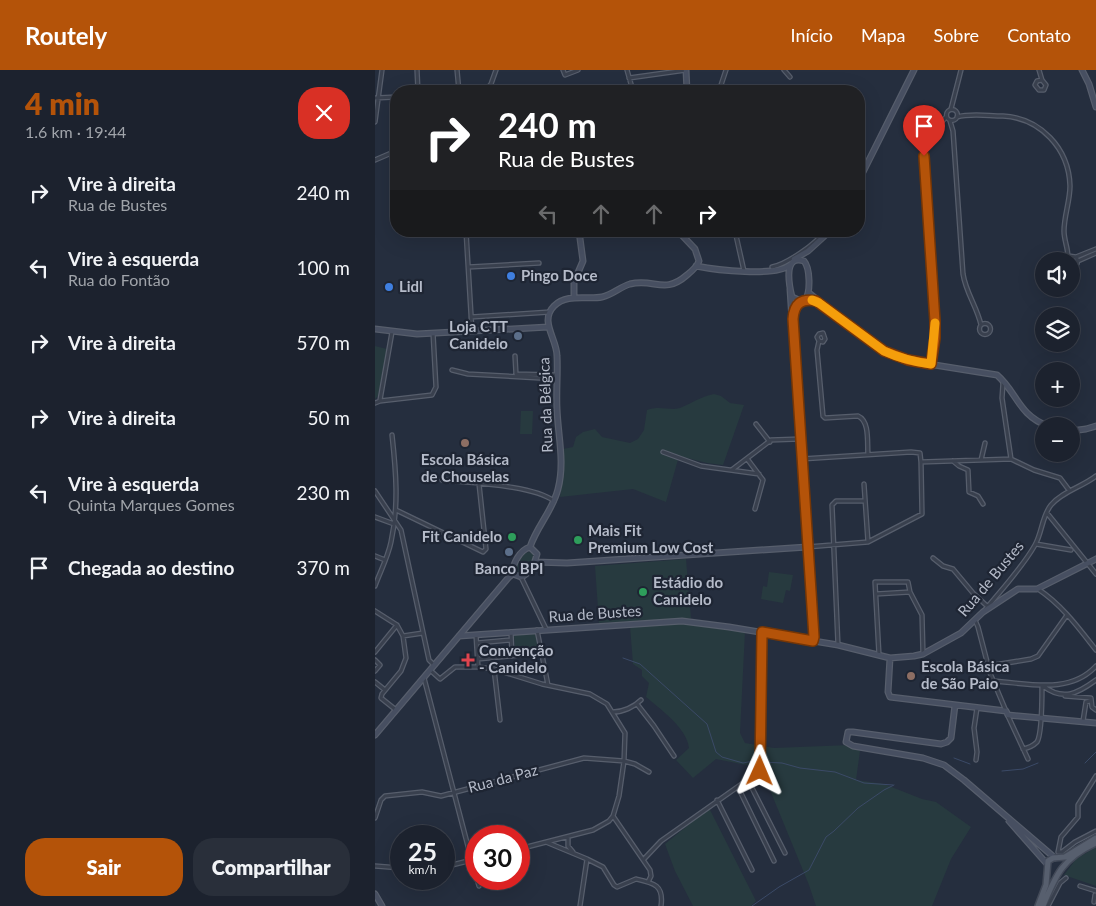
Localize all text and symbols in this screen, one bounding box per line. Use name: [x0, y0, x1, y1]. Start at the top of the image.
text: Routely: [25, 21, 107, 50]
text: Início: [791, 24, 833, 46]
text: Mapa: [861, 24, 905, 46]
text: Sobre: [933, 24, 979, 46]
text: Contato: [1007, 24, 1071, 46]
text: 4 min: [25, 85, 100, 121]
button: close: [298, 87, 350, 139]
text: 240 m: [498, 103, 597, 145]
icon: right: [415, 105, 480, 170]
pin: [903, 105, 945, 156]
icon: arrive: [910, 112, 938, 140]
text: 1.6 km · 19:44: [25, 122, 126, 141]
text: Rua de Bustes: [498, 145, 635, 172]
text: Vire à direita: [68, 172, 176, 195]
icon: right: [25, 179, 53, 207]
text: 240 m: [296, 181, 350, 204]
text: Rua de Bustes: [68, 195, 167, 214]
icon: left: [534, 200, 562, 228]
icon: ahead: [587, 200, 615, 228]
icon: ahead: [640, 200, 668, 228]
icon: right: [693, 200, 721, 228]
text: Vire à esquerda: [68, 247, 199, 270]
map controls: [1035, 252, 1080, 462]
button: sound: [1035, 252, 1080, 297]
icon: left: [25, 254, 53, 282]
text: 100 m: [296, 256, 350, 279]
place label: Pingo Doce: [521, 266, 598, 284]
text: Rua do Fontão: [68, 270, 170, 289]
marker: Pingo Doce: [505, 270, 517, 282]
place label: Lidl: [399, 277, 423, 295]
marker: Lidl: [383, 281, 395, 293]
button: layers: [1035, 307, 1080, 352]
place label: Loja CTT Canidelo: [449, 317, 508, 352]
icon: right: [25, 329, 53, 357]
marker: Loja CTT Canidelo: [512, 330, 524, 342]
text: Vire à direita: [68, 331, 176, 354]
text: 570 m: [296, 331, 350, 354]
street label: Rua da Bélgica: [534, 357, 556, 453]
button: +: [1035, 362, 1080, 407]
icon: right: [25, 404, 53, 432]
text: Vire à direita: [68, 406, 176, 429]
text: 50 m: [307, 406, 350, 429]
button: −: [1035, 417, 1080, 462]
marker: Escola Básica de Chouselas: [459, 437, 471, 449]
place label: Escola Básica de Chouselas: [421, 450, 509, 485]
text: Vire à esquerda: [68, 472, 199, 495]
icon: left: [25, 479, 53, 507]
text: 230 m: [296, 481, 350, 504]
text: Quinta Marques Gomes: [68, 495, 235, 514]
place label: Mais Fit Premium Low Cost: [588, 521, 714, 556]
place label: Fit Canidelo: [422, 527, 502, 545]
marker: Fit Canidelo: [506, 531, 518, 543]
marker: Mais Fit Premium Low Cost: [572, 534, 584, 546]
street label: Rua de Bustes: [953, 537, 1027, 620]
marker: Banco BPI: [503, 546, 515, 558]
icon: arrive: [25, 554, 53, 582]
text: Chegada ao destino: [68, 556, 234, 579]
text: 370 m: [296, 556, 350, 579]
place label: Banco BPI: [475, 559, 543, 577]
place label: Estádio do Canidelo: [653, 573, 723, 608]
marker: Estádio do Canidelo: [637, 586, 649, 598]
street label: Rua de Bustes: [548, 601, 642, 625]
place label: Convenção - Canidelo: [479, 641, 554, 676]
marker: Convenção - Canidelo: [461, 653, 475, 667]
place label: Escola Básica de São Paio: [921, 657, 1009, 692]
marker: Escola Básica de São Paio: [905, 670, 917, 682]
position arrow: [733, 744, 785, 796]
street label: Rua da Paz: [466, 760, 540, 796]
speed limit sign: 30: [465, 825, 530, 890]
text: 25: [408, 836, 437, 866]
button: Sair: [25, 838, 183, 896]
button: Compartilhar: [193, 838, 350, 896]
text: km/h: [408, 862, 437, 877]

